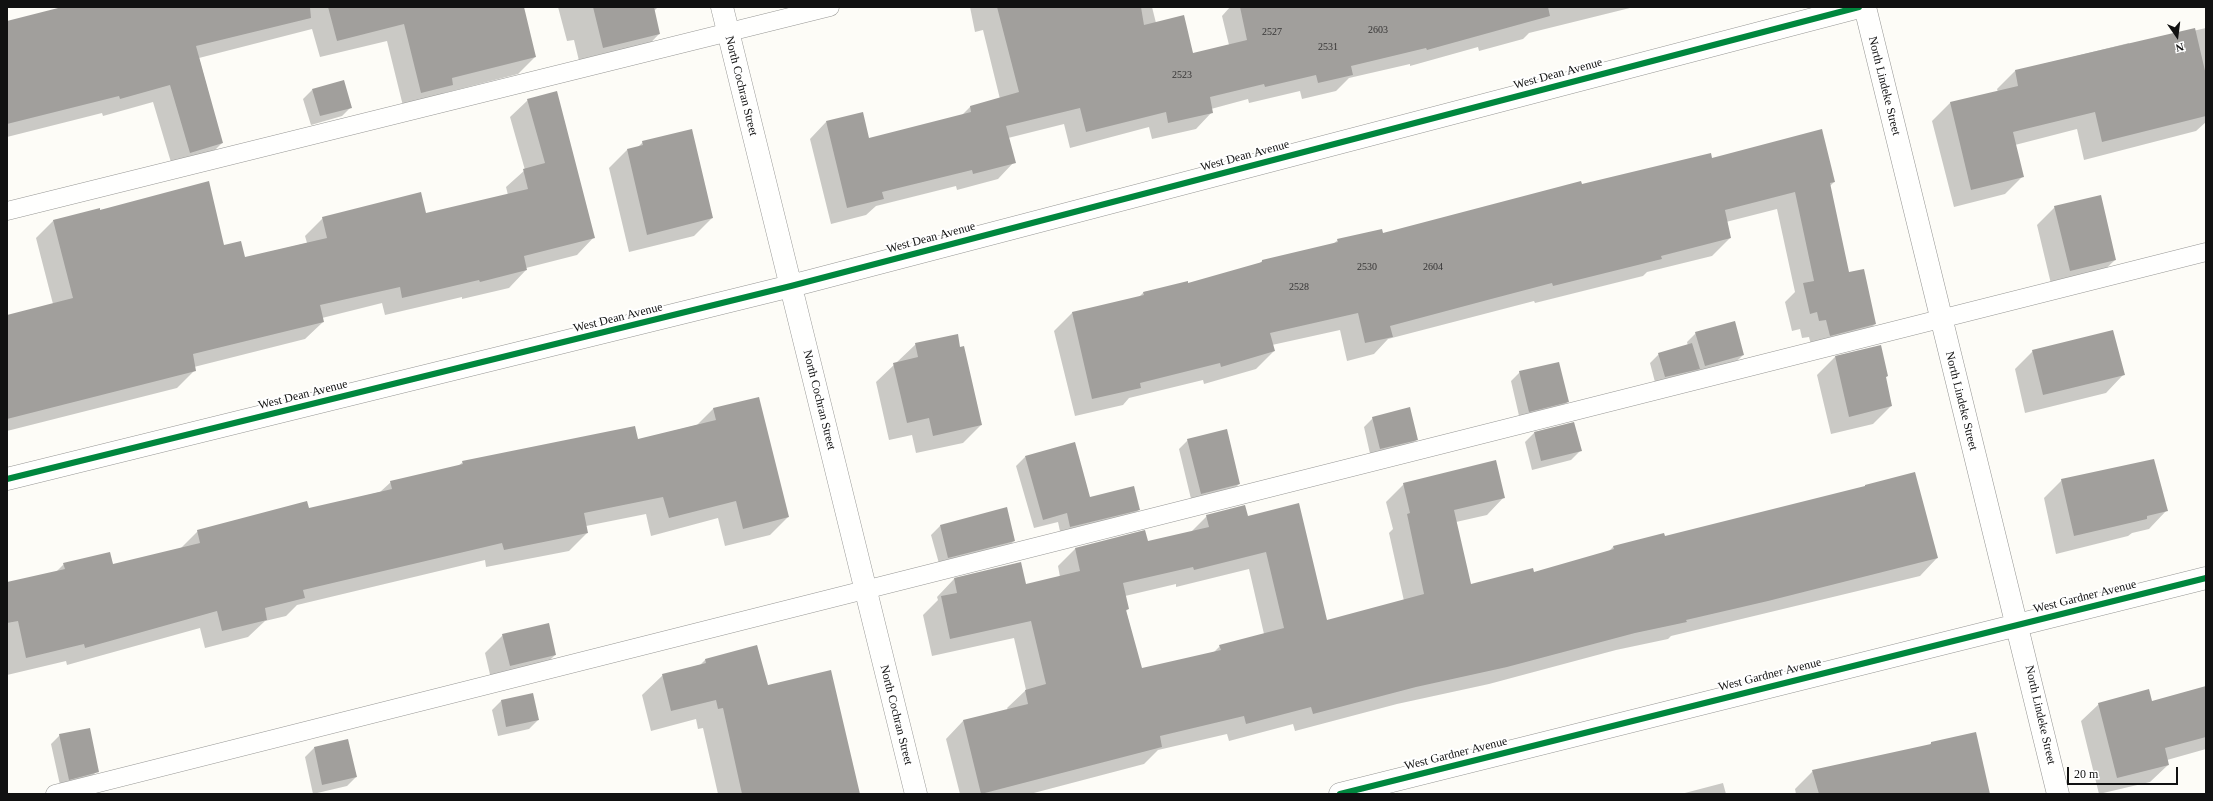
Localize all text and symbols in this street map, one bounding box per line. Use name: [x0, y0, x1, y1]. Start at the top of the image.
north arrow: [2157, 16, 2197, 56]
house number: 2603: [1368, 24, 1388, 36]
house number: 2527: [1262, 26, 1282, 38]
street label: North Cochran Street: [722, 34, 760, 138]
street label: North Lindeke Street: [1865, 35, 1903, 137]
house number: 2531: [1318, 41, 1338, 53]
text: N: [2175, 41, 2185, 54]
street label: West Dean Avenue: [1512, 55, 1604, 93]
house number: 2523: [1172, 69, 1192, 81]
street label: West Dean Avenue: [1199, 137, 1291, 175]
street label: West Dean Avenue: [885, 219, 977, 257]
house number: 2530: [1357, 261, 1377, 273]
house number: 2604: [1423, 261, 1443, 273]
house number: 2528: [1289, 281, 1309, 293]
street label: West Dean Avenue: [572, 300, 664, 336]
street label: North Cochran Street: [800, 348, 838, 452]
street label: North Lindeke Street: [1942, 350, 1980, 452]
street label: West Dean Avenue: [257, 377, 349, 413]
street label: West Gardner Avenue: [2032, 577, 2138, 617]
street label: West Gardner Avenue: [1717, 655, 1823, 695]
street label: North Cochran Street: [877, 663, 915, 767]
street label: North Lindeke Street: [2022, 664, 2058, 766]
street label: West Gardner Avenue: [1403, 734, 1509, 774]
scale bar: [2069, 759, 2180, 785]
text: 20 m: [2074, 767, 2098, 781]

